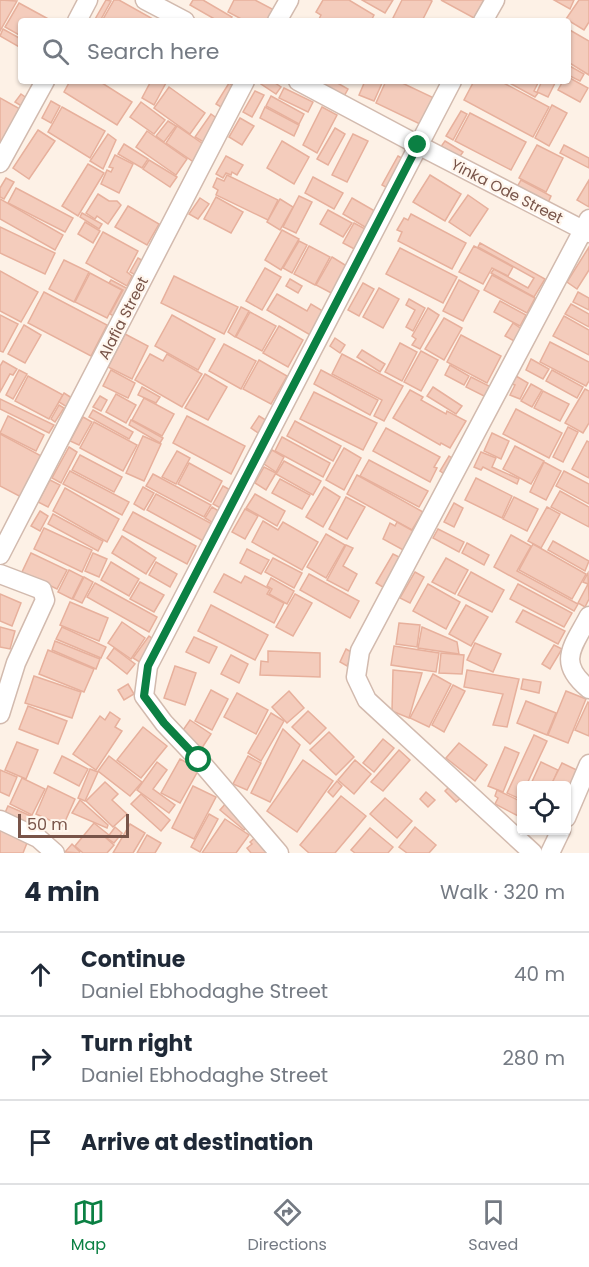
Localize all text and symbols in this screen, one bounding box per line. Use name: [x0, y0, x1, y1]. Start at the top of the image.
search box: [18, 18, 571, 84]
icon: search: [39, 35, 72, 68]
text: Search here: [87, 36, 220, 67]
route end: [404, 131, 430, 157]
street label: Yinka Ode Street: [447, 154, 567, 228]
street label: Alafia Street: [93, 273, 153, 363]
route start: [185, 746, 211, 772]
map controls: [517, 781, 571, 835]
button: locate: [517, 781, 571, 835]
scale bar: [18, 811, 129, 838]
text: 50 m: [27, 813, 68, 836]
text: 4 min: [24, 874, 100, 910]
text: Walk · 320 m: [440, 878, 565, 906]
text: Continue: [81, 944, 185, 975]
icon: ahead: [24, 958, 57, 991]
text: 40 m: [514, 960, 565, 988]
text: Daniel Ebhodaghe Street: [81, 977, 328, 1005]
text: Turn right: [81, 1028, 192, 1059]
icon: right: [24, 1042, 57, 1075]
text: 280 m: [502, 1044, 565, 1072]
text: Daniel Ebhodaghe Street: [81, 1061, 328, 1089]
icon: arrive: [24, 1126, 57, 1159]
text: Arrive at destination: [81, 1127, 313, 1158]
tab: Map: [71, 1196, 106, 1257]
tab: Directions: [248, 1196, 327, 1257]
tab: Saved: [468, 1196, 518, 1257]

